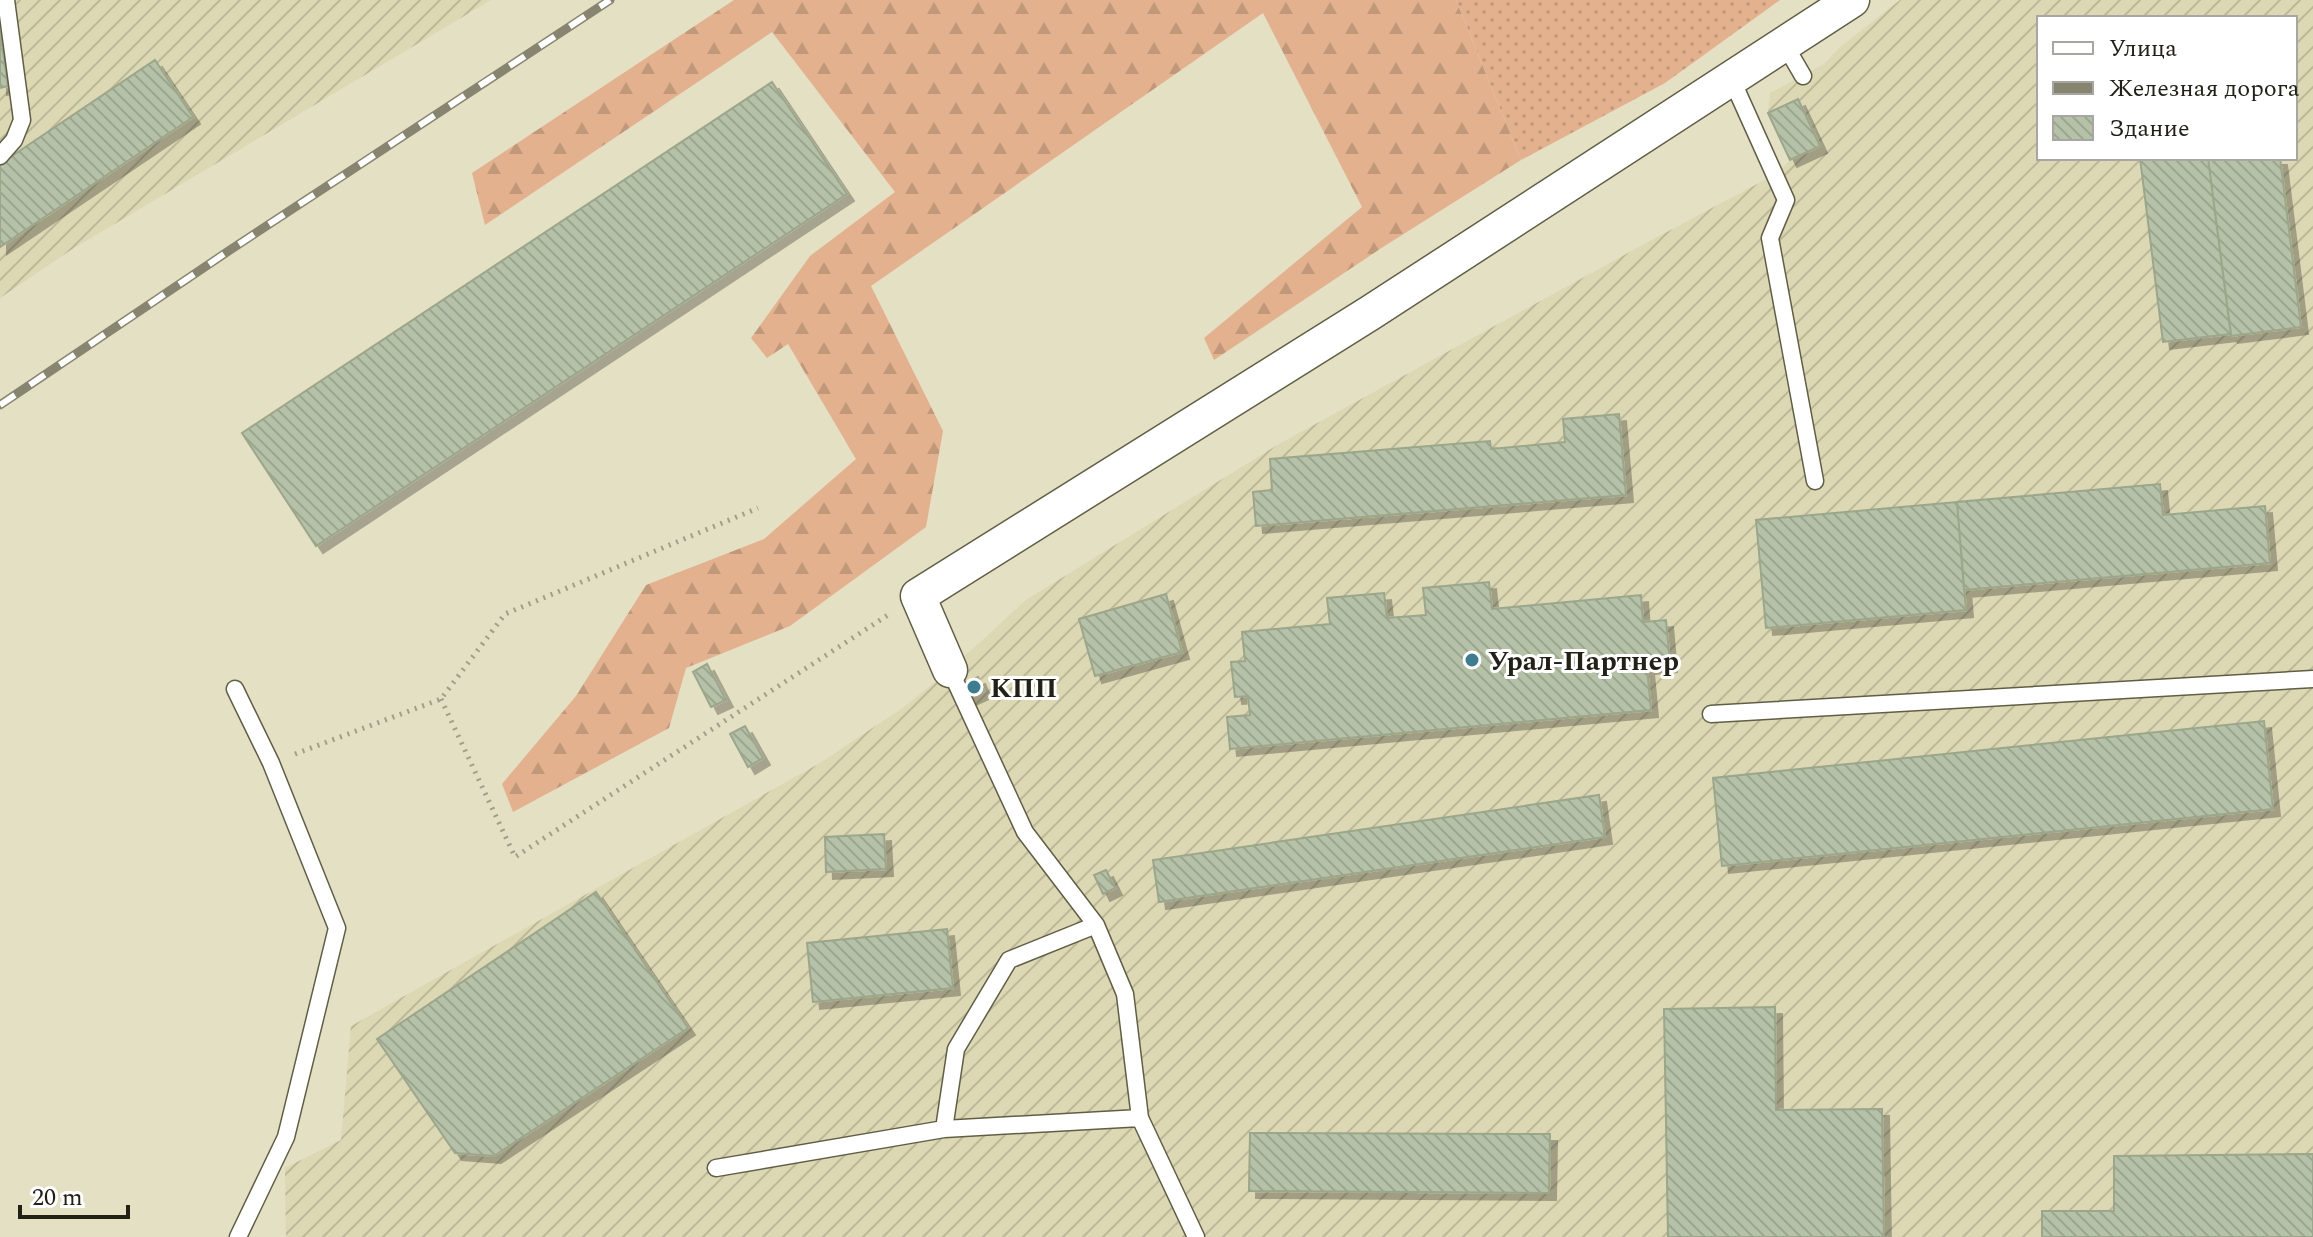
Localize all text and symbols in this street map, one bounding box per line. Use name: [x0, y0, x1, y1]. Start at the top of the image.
legend: [2037, 16, 2297, 160]
text: Улица: [2109, 31, 2177, 67]
text: Железная дорога: [2109, 71, 2300, 107]
text: Здание: [2109, 111, 2190, 147]
place label: Урал-Партнер: [1488, 640, 1679, 683]
marker: Урал-Партнер: [1463, 651, 1481, 669]
place label: КПП: [990, 667, 1057, 710]
marker: КПП: [965, 678, 983, 696]
scale bar: [20, 1169, 128, 1219]
text: 20 m: [32, 1180, 83, 1216]

